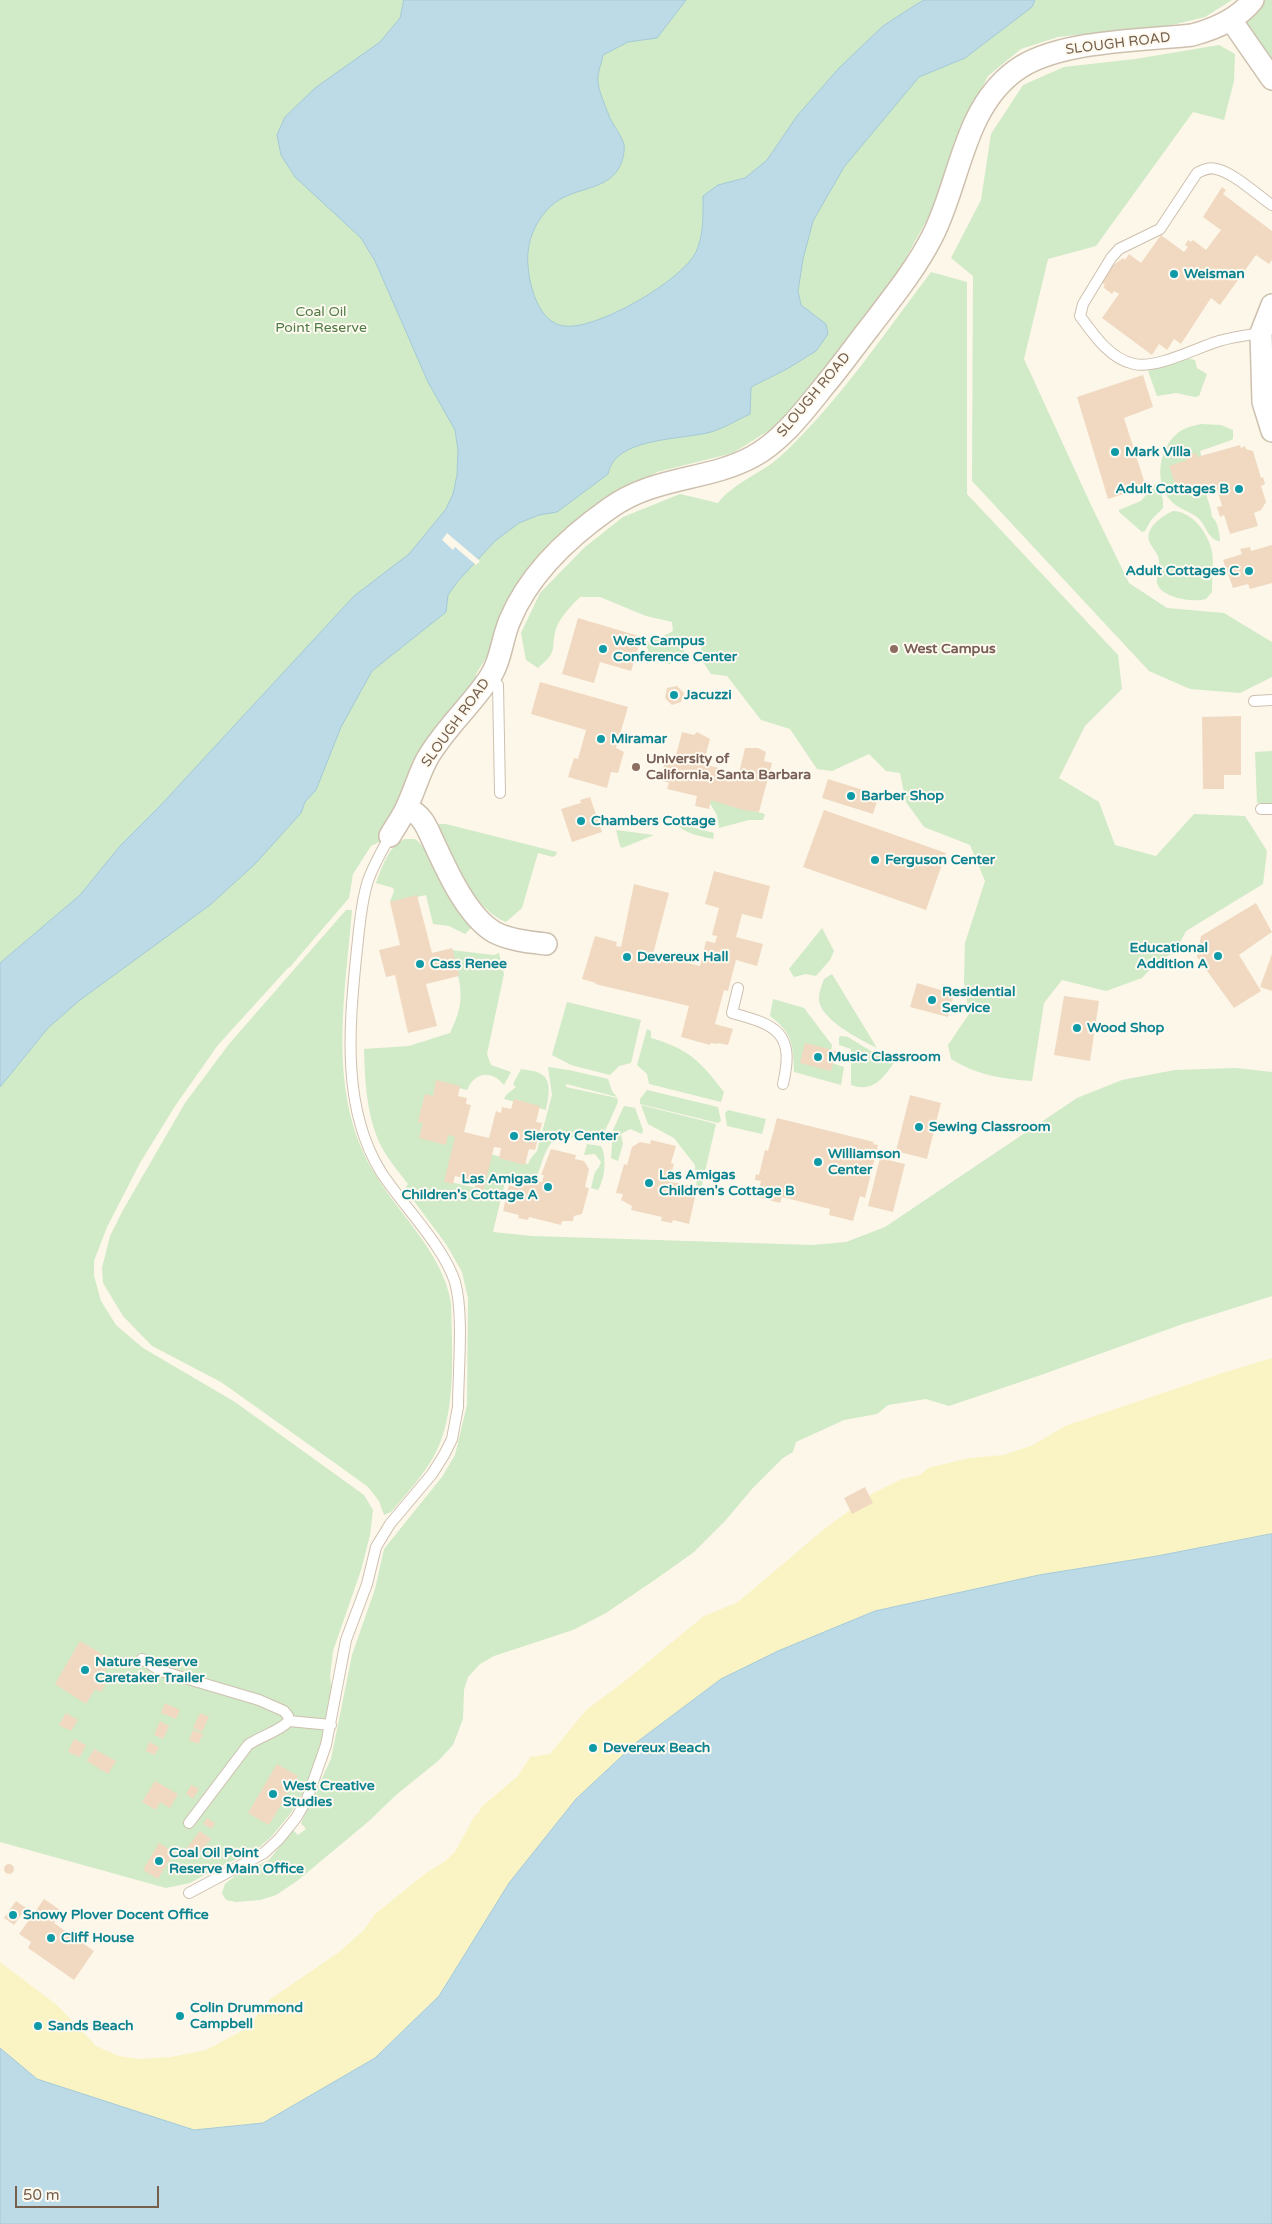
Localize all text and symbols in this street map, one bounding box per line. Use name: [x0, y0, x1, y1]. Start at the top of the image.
street label: SLOUGH ROAD: [1065, 29, 1171, 59]
place label: Weisman: [1184, 266, 1245, 282]
marker: Weisman: [1168, 268, 1180, 280]
park label: Coal Oil Point Reserve: [275, 304, 367, 336]
street label: SLOUGH ROAD: [774, 349, 854, 441]
place label: Mark Villa: [1125, 444, 1191, 460]
marker: Mark Villa: [1109, 446, 1121, 458]
place label: Adult Cottages B: [1116, 481, 1229, 497]
marker: Adult Cottages B: [1233, 483, 1245, 495]
place label: Adult Cottages C: [1126, 563, 1239, 579]
marker: Adult Cottages C: [1243, 565, 1255, 577]
place label: West Campus Conference Center: [613, 633, 737, 666]
place label: West Campus: [904, 641, 996, 657]
marker: West Campus Conference Center: [597, 643, 609, 655]
marker: West Campus: [888, 643, 900, 655]
street label: SLOUGH ROAD: [418, 675, 494, 771]
place label: Jacuzzi: [684, 687, 732, 703]
marker: Jacuzzi: [668, 689, 680, 701]
place label: Miramar: [611, 731, 667, 747]
marker: Miramar: [595, 733, 607, 745]
place label: University of California, Santa Barbara: [646, 751, 811, 784]
marker: University of California, Santa Barbara: [630, 761, 642, 773]
place label: Barber Shop: [861, 788, 944, 804]
marker: Barber Shop: [845, 790, 857, 802]
place label: Chambers Cottage: [591, 813, 716, 829]
marker: Chambers Cottage: [575, 815, 587, 827]
place label: Ferguson Center: [885, 852, 995, 868]
marker: Ferguson Center: [869, 854, 881, 866]
place label: Educational Addition A: [1130, 940, 1208, 972]
place label: Devereux Hall: [637, 949, 728, 965]
marker: Educational Addition A: [1212, 950, 1224, 962]
marker: Devereux Hall: [621, 951, 633, 963]
place label: Cass Renee: [430, 956, 507, 972]
marker: Cass Renee: [414, 958, 426, 970]
place label: Residential Service: [942, 984, 1015, 1016]
marker: Residential Service: [926, 994, 938, 1006]
place label: Wood Shop: [1087, 1020, 1164, 1036]
marker: Wood Shop: [1071, 1022, 1083, 1034]
place label: Music Classroom: [828, 1049, 941, 1065]
marker: Music Classroom: [812, 1051, 824, 1063]
place label: Sewing Classroom: [929, 1119, 1051, 1135]
marker: Sewing Classroom: [913, 1121, 925, 1133]
place label: Sieroty Center: [524, 1128, 618, 1144]
marker: Sieroty Center: [508, 1130, 520, 1142]
place label: Williamson Center: [828, 1146, 900, 1178]
marker: Williamson Center: [812, 1156, 824, 1168]
place label: Las Amigas Children's Cottage B: [659, 1167, 795, 1200]
place label: Las Amigas Children's Cottage A: [402, 1171, 538, 1204]
marker: Las Amigas Children's Cottage B: [643, 1177, 655, 1189]
marker: Las Amigas Children's Cottage A: [542, 1181, 554, 1193]
place label: Nature Reserve Caretaker Trailer: [95, 1654, 204, 1686]
marker: Nature Reserve Caretaker Trailer: [79, 1664, 91, 1676]
place label: Devereux Beach: [603, 1740, 710, 1756]
marker: Devereux Beach: [587, 1742, 599, 1754]
place label: West Creative Studies: [283, 1778, 375, 1810]
marker: West Creative Studies: [267, 1788, 279, 1800]
place label: Coal Oil Point Reserve Main Office: [169, 1845, 304, 1878]
marker: Coal Oil Point Reserve Main Office: [153, 1855, 165, 1867]
place label: Snowy Plover Docent Office: [23, 1907, 209, 1923]
marker: Snowy Plover Docent Office: [7, 1909, 19, 1921]
place label: Cliff House: [61, 1930, 134, 1946]
marker: Cliff House: [45, 1932, 57, 1944]
place label: Colin Drummond Campbell: [190, 2000, 303, 2032]
marker: Colin Drummond Campbell: [174, 2010, 186, 2022]
place label: Sands Beach: [48, 2018, 134, 2034]
marker: Sands Beach: [32, 2020, 44, 2032]
scale bar: [18, 2176, 161, 2208]
text: 50 m: [23, 2186, 60, 2204]

